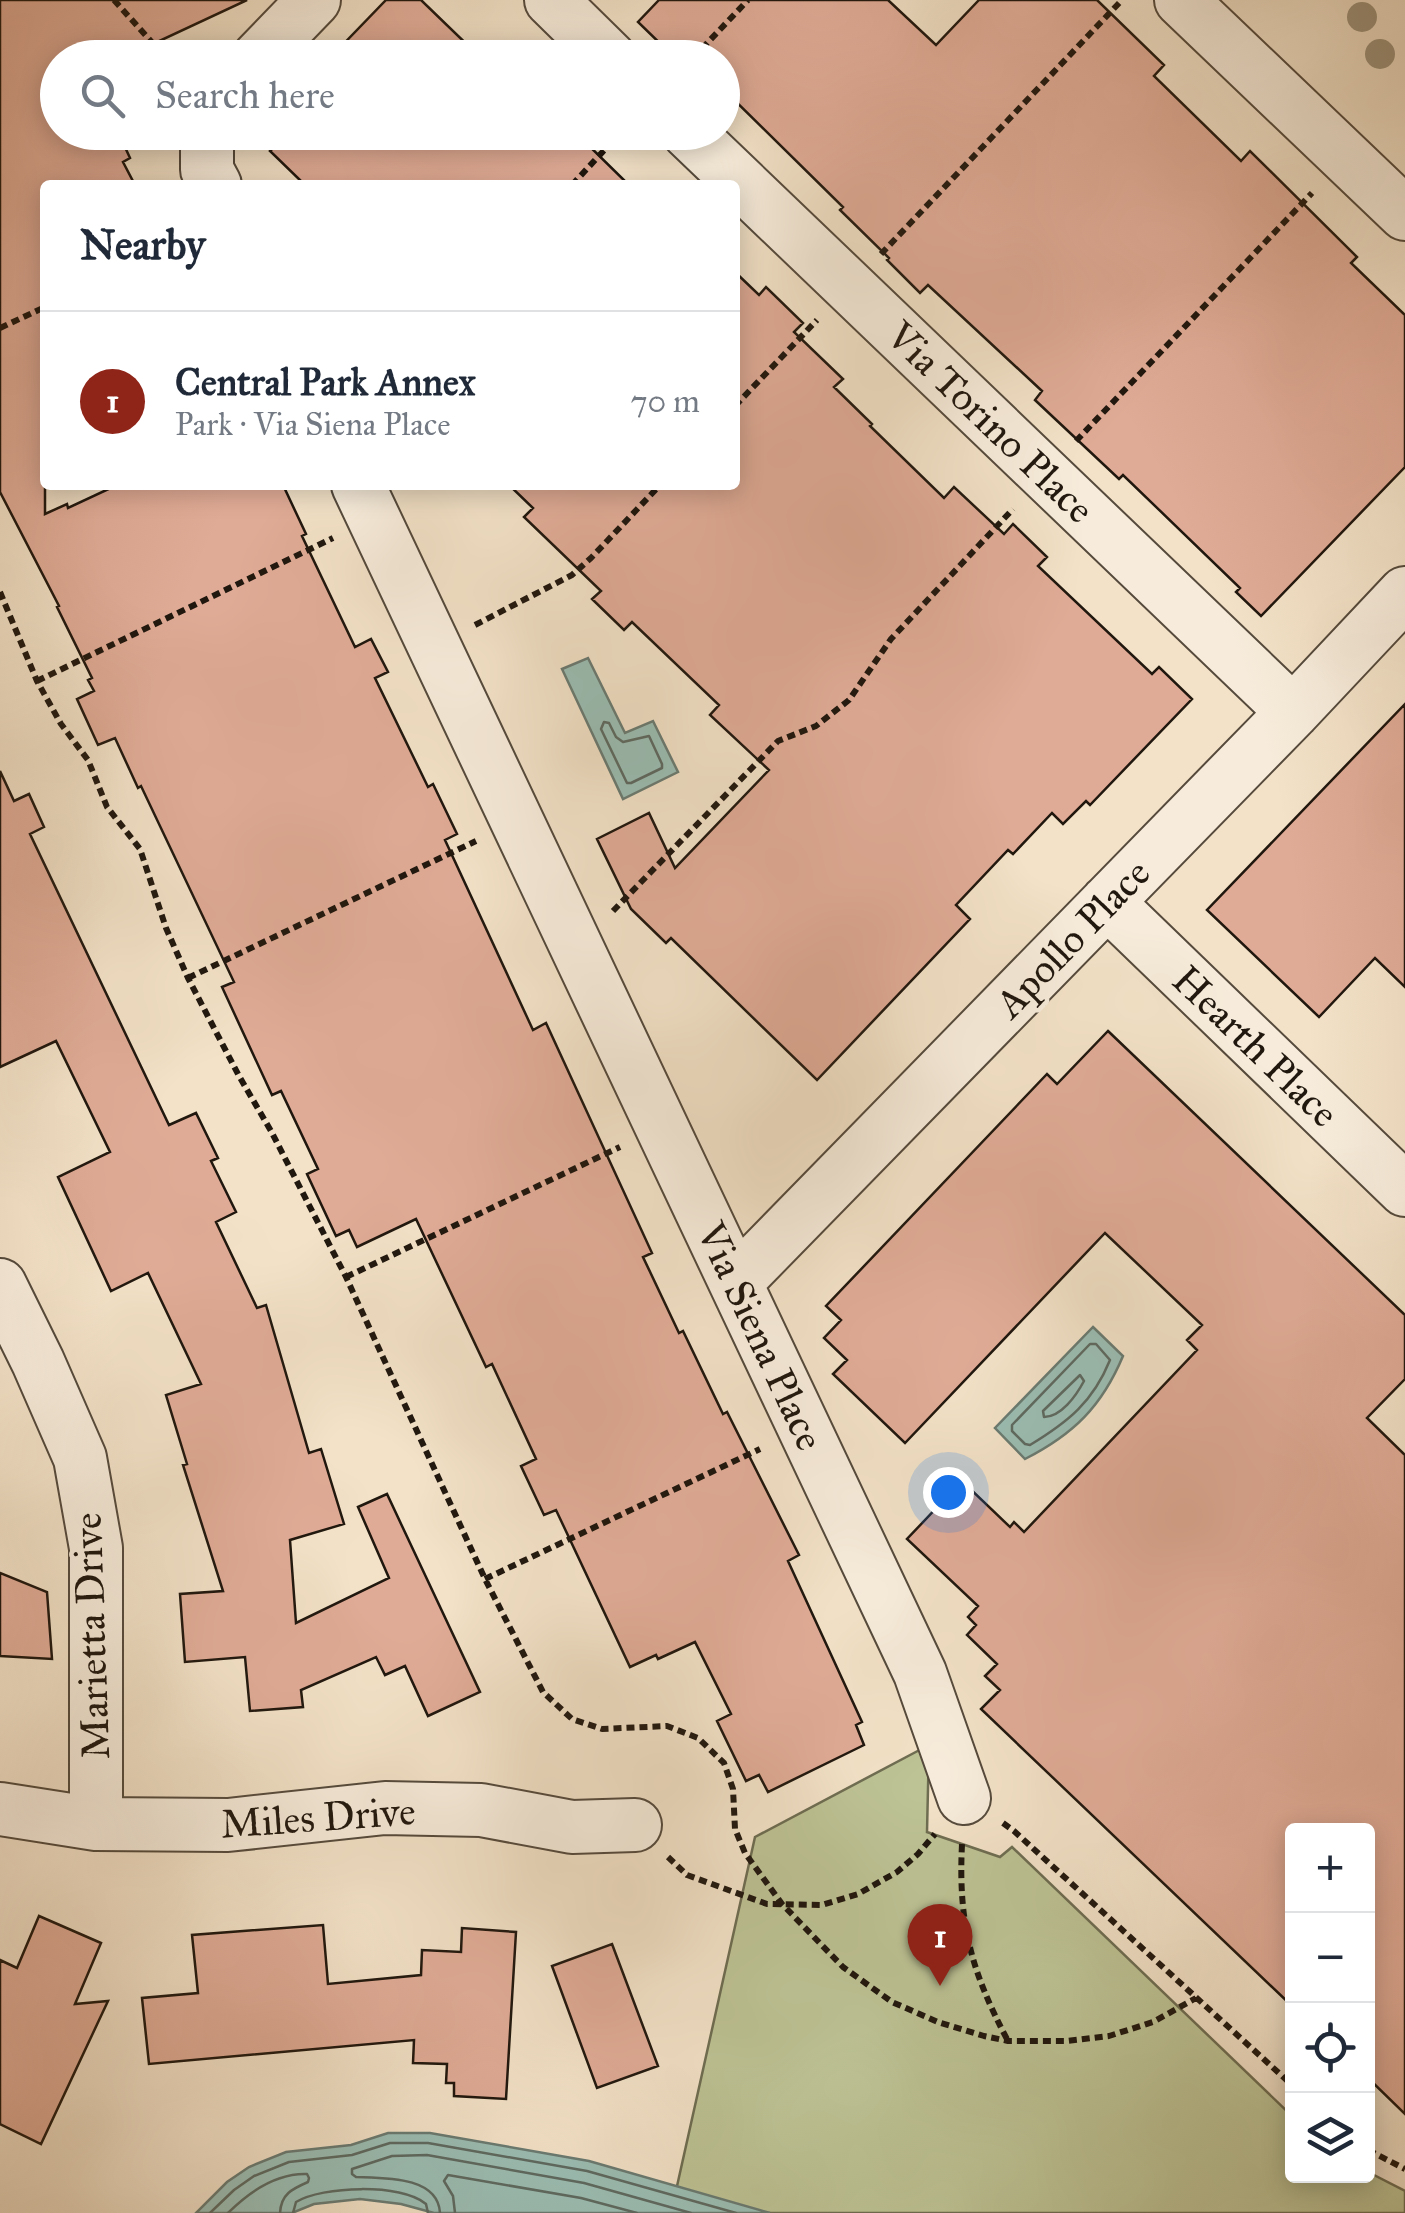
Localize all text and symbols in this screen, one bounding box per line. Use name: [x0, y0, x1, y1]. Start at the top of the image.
search box: [40, 40, 740, 150]
icon: search: [75, 68, 130, 123]
text: Search here: [155, 72, 335, 118]
text: Nearby: [80, 219, 205, 271]
street label: Via Torino Place: [876, 310, 1105, 534]
text: Central Park Annex: [175, 359, 476, 405]
text: 1: [106, 382, 119, 421]
text: 70 m: [631, 382, 700, 421]
text: Park · Via Siena Place: [175, 405, 450, 444]
street label: Apollo Place: [983, 849, 1160, 1029]
street label: Hearth Place: [1162, 955, 1349, 1138]
street label: Via Siena Place: [686, 1213, 835, 1458]
your location: [923, 1467, 974, 1518]
street label: Marietta Drive: [63, 1512, 120, 1760]
street label: Miles Drive: [219, 1786, 417, 1849]
map controls: [1285, 1823, 1375, 2183]
button: +: [1285, 1823, 1375, 1913]
pin: 1: [908, 1904, 972, 1986]
button: −: [1285, 1913, 1375, 2003]
button: locate: [1285, 2003, 1375, 2093]
button: layers: [1285, 2093, 1375, 2183]

